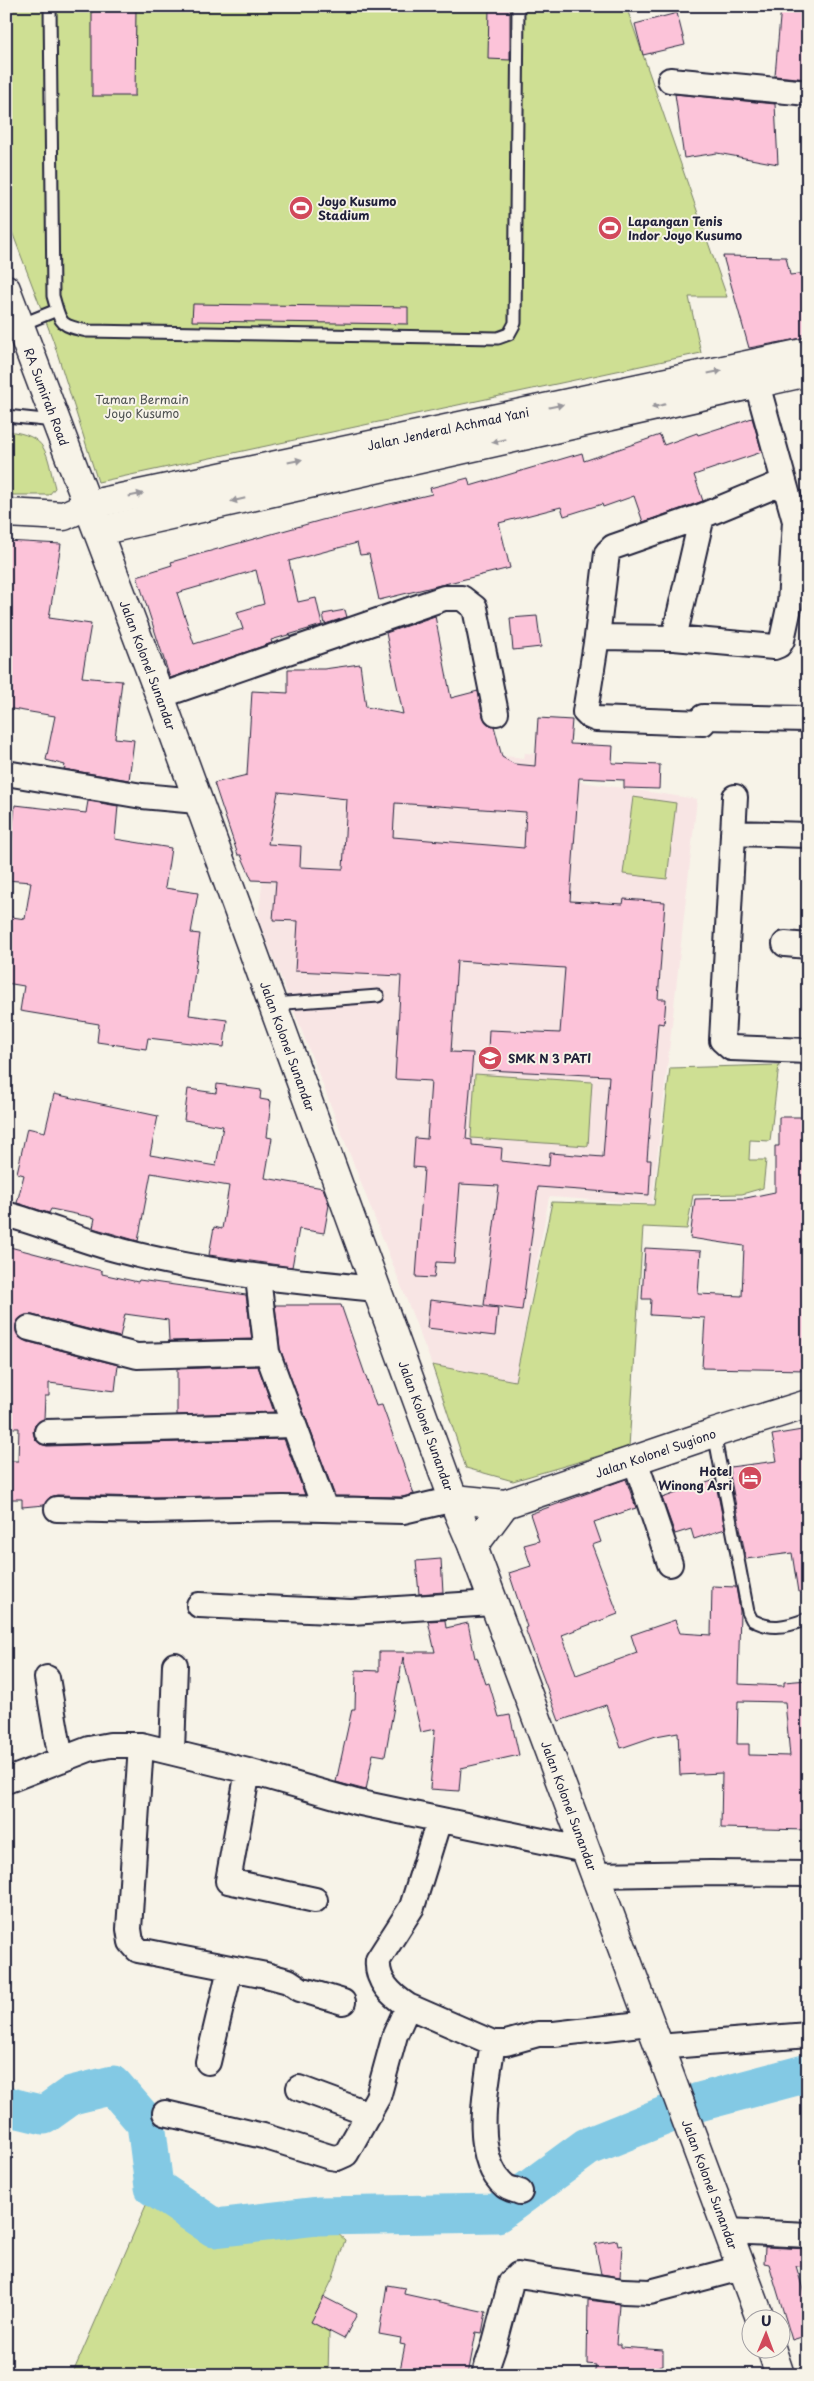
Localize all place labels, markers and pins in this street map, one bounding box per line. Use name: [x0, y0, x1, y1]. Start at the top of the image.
place label: Joyo Kusumo Stadium: [318, 192, 396, 224]
sports icon: Joyo Kusumo Stadium: [288, 195, 314, 221]
place label: Lapangan Tenis Indor Joyo Kusumo: [628, 212, 742, 244]
sports icon: Lapangan Tenis Indor Joyo Kusumo: [597, 215, 623, 241]
school or university icon: SMK N 3 PATI: [477, 1045, 503, 1071]
place label: SMK N 3 PATI: [508, 1049, 591, 1067]
place label: Hotel Winong Asri: [658, 1462, 732, 1494]
hotel icon: Hotel Winong Asri: [737, 1465, 763, 1491]

